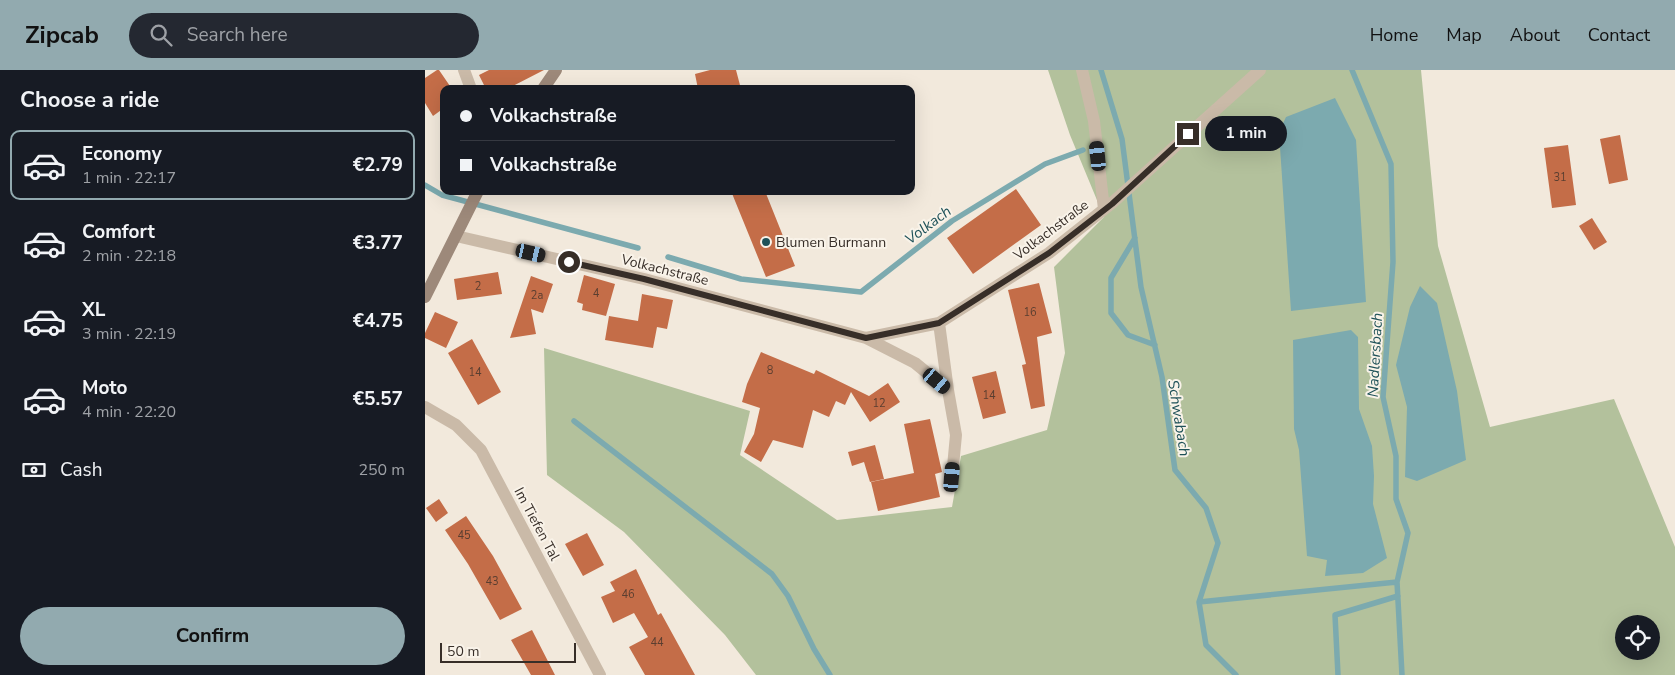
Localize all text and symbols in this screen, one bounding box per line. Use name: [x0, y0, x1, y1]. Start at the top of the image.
search box: [129, 13, 479, 58]
text: Zipcab: [25, 19, 99, 51]
icon: search: [147, 21, 175, 49]
text: Search here: [187, 22, 288, 48]
text: Home: [1370, 23, 1418, 47]
text: Map: [1446, 23, 1482, 47]
text: About: [1510, 23, 1560, 47]
text: Contact: [1588, 23, 1650, 47]
text: Choose a ride: [20, 85, 159, 115]
text: Volkachstraße: [490, 103, 617, 129]
callout: 1 min: [1205, 116, 1288, 152]
text: 1 min: [1225, 122, 1267, 144]
route end: [1177, 123, 1199, 145]
car: [1088, 140, 1107, 172]
text: Economy: [82, 141, 162, 167]
icon: car: [22, 143, 67, 188]
text: €2.79: [353, 152, 403, 178]
text: Volkachstraße: [490, 152, 617, 178]
text: 1 min · 22:17: [82, 167, 176, 189]
house number: 31: [1553, 170, 1567, 185]
street label: Volkachstraße: [1009, 195, 1092, 265]
water label: Volkach: [901, 201, 955, 249]
text: Comfort: [82, 219, 155, 245]
icon: car: [22, 221, 67, 266]
text: €3.77: [353, 230, 403, 256]
place label: Blumen Burmann: [776, 233, 886, 252]
marker: Blumen Burmann: [760, 236, 772, 248]
car: [514, 242, 547, 264]
text: 2 min · 22:18: [82, 245, 176, 267]
street label: Volkachstraße: [618, 250, 711, 290]
route start: [558, 251, 580, 273]
house number: 2: [475, 279, 481, 294]
house number: 4: [593, 286, 600, 301]
house number: 2a: [531, 288, 543, 303]
text: XL: [82, 297, 105, 323]
icon: car: [22, 299, 67, 344]
house number: 16: [1023, 305, 1037, 320]
text: €4.75: [353, 308, 403, 334]
water label: Nadlersbach: [1363, 312, 1387, 398]
text: 3 min · 22:19: [82, 323, 176, 345]
house number: 8: [767, 363, 774, 378]
house number: 14: [468, 365, 482, 380]
car: [920, 366, 953, 396]
text: Moto: [82, 375, 128, 401]
icon: car: [22, 377, 67, 422]
water label: Schwabach: [1163, 378, 1195, 458]
text: €5.57: [353, 386, 403, 412]
house number: 14: [982, 388, 996, 403]
house number: 12: [872, 396, 886, 411]
text: 4 min · 22:20: [82, 401, 176, 423]
icon: cash: [20, 456, 48, 484]
text: Cash: [60, 457, 102, 483]
text: 250 m: [358, 459, 405, 481]
car: [943, 461, 960, 493]
street label: Im Tiefen Tal: [510, 484, 565, 565]
house number: 45: [457, 528, 471, 543]
house number: 43: [485, 574, 499, 589]
house number: 46: [621, 587, 635, 602]
button: Confirm: [20, 607, 405, 665]
map controls: [1615, 615, 1660, 660]
button: locate: [1615, 615, 1660, 660]
house number: 44: [650, 635, 664, 650]
scale bar: [440, 640, 576, 663]
text: 50 m: [447, 642, 479, 661]

